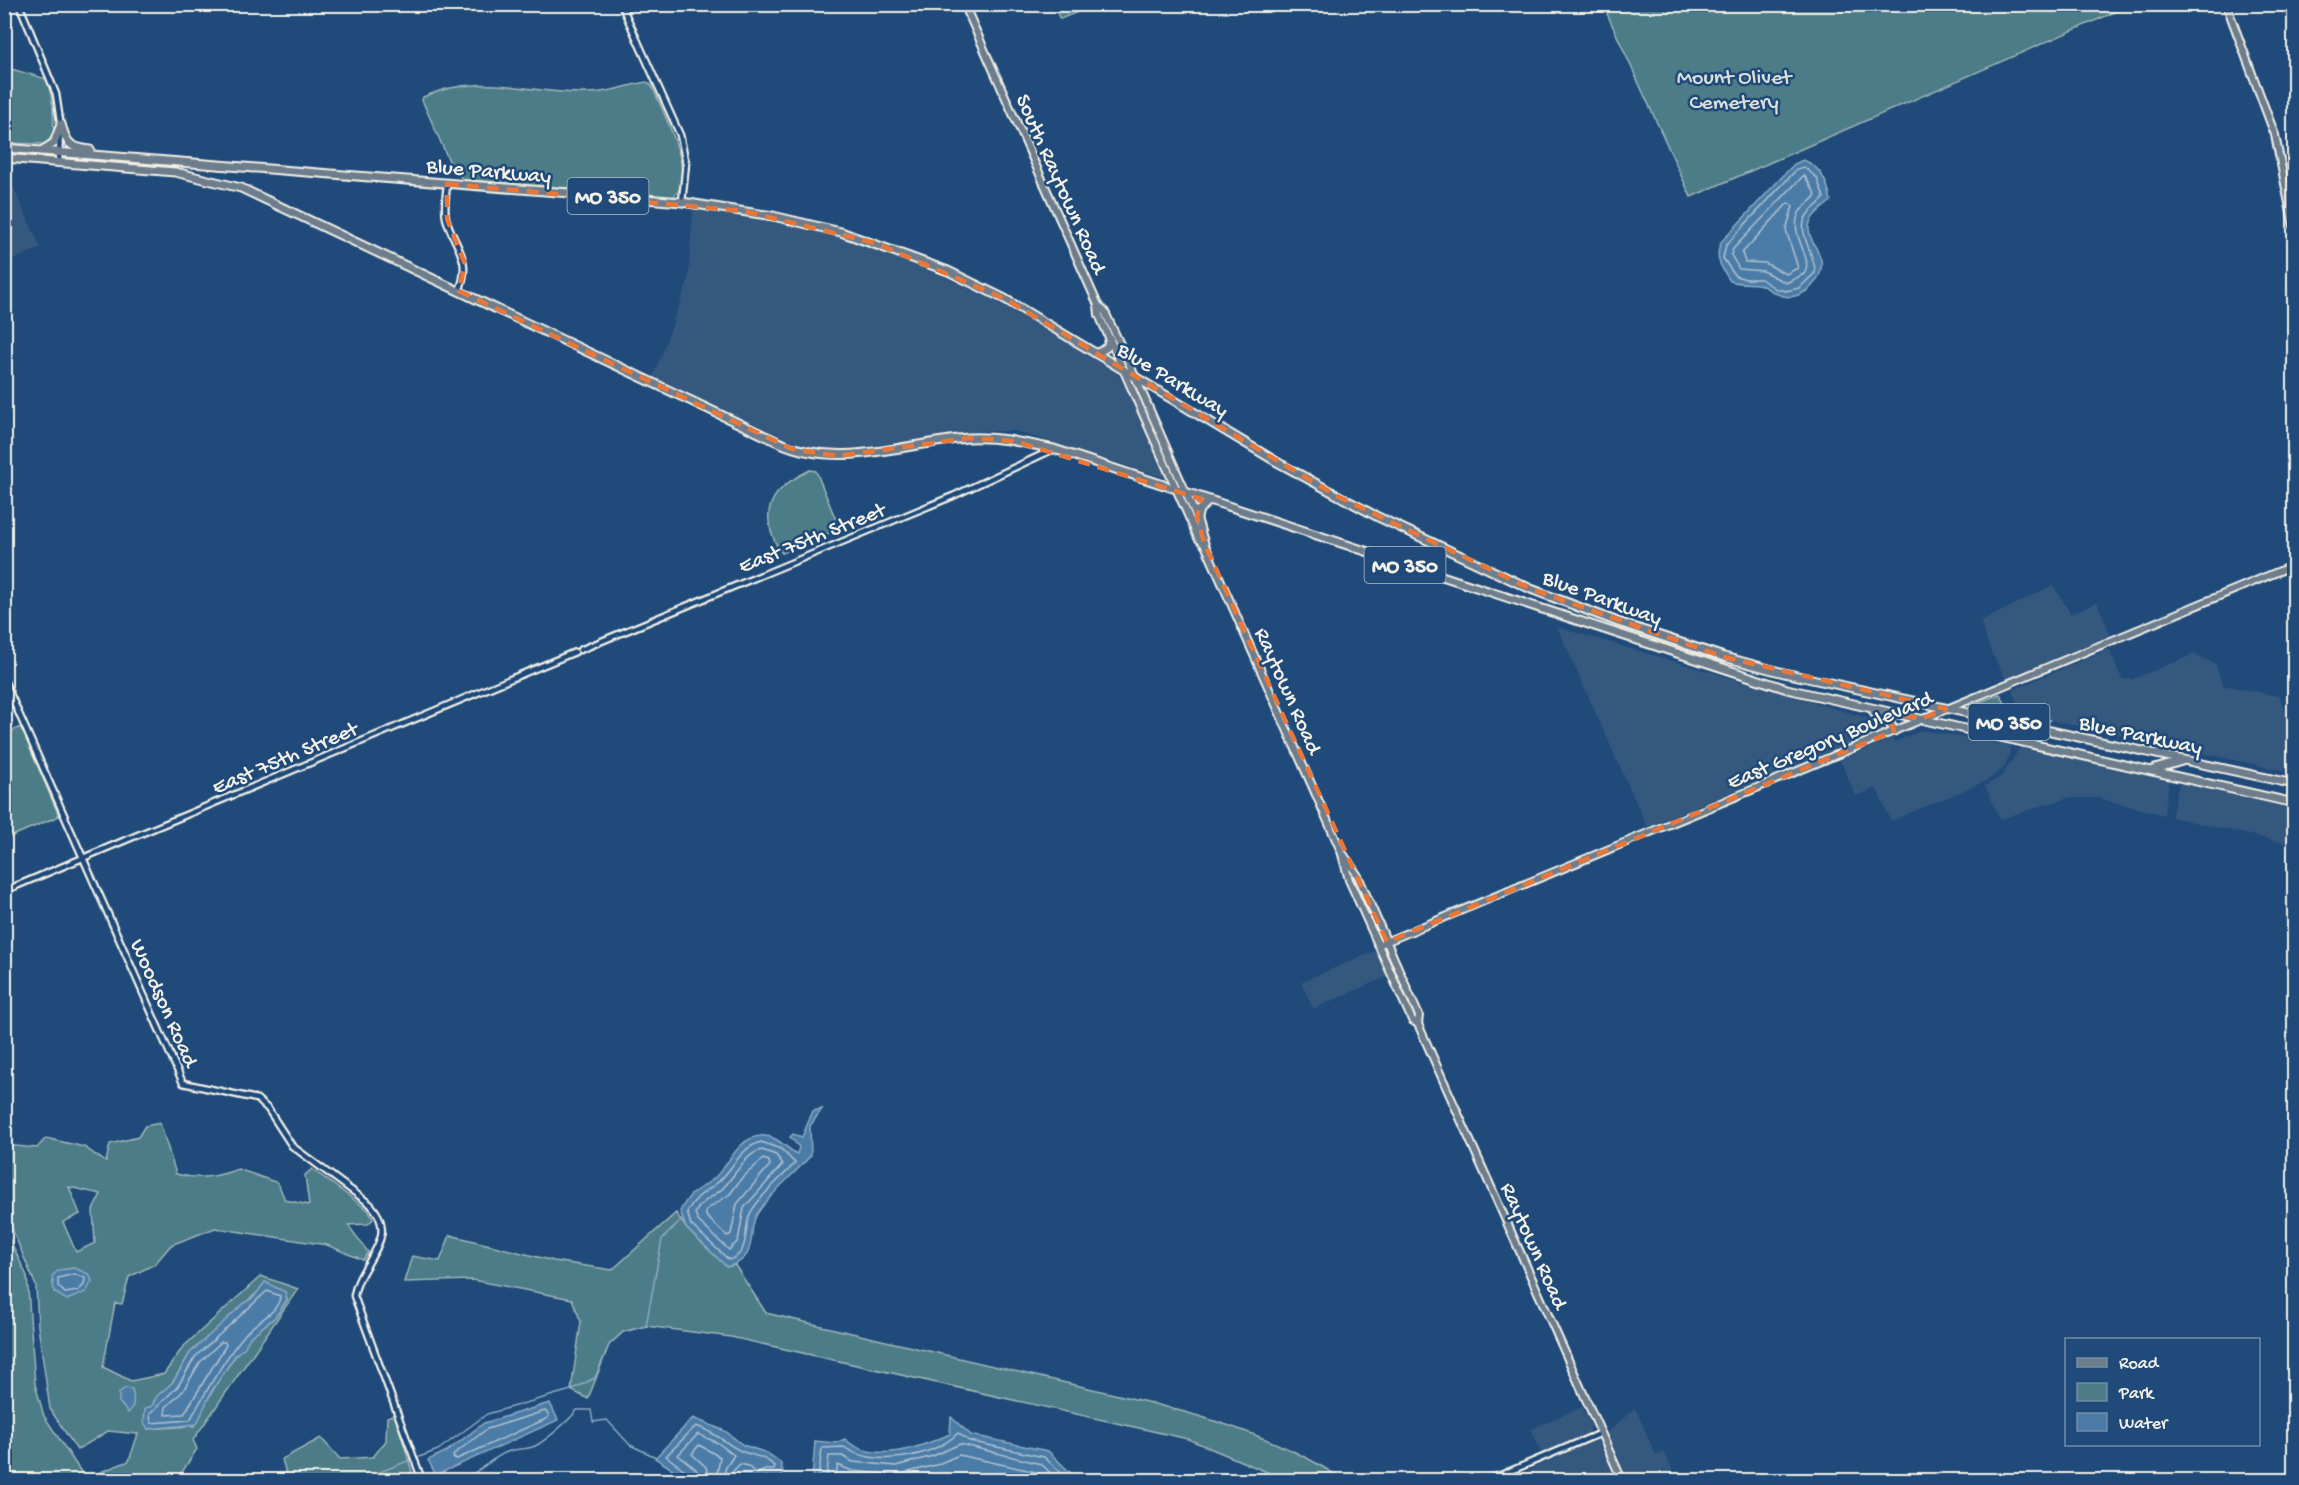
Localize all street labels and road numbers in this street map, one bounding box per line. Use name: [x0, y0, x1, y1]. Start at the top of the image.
street label: South Raytown Road: [1008, 91, 1111, 280]
street label: Blue Parkway: [424, 154, 552, 191]
road number: MO 350: [568, 178, 648, 214]
street label: Blue Parkway: [1111, 338, 1232, 425]
street label: East 75th Street: [735, 498, 892, 581]
road number: MO 350: [1364, 547, 1446, 583]
street label: Blue Parkway: [1538, 566, 1665, 633]
street label: Raytown Road: [1247, 624, 1327, 761]
street label: East Gregory Boulevard: [1724, 686, 1939, 797]
road number: MO 350: [1968, 704, 2050, 740]
street label: Blue Parkway: [2075, 711, 2204, 763]
street label: East 75th Street: [209, 716, 364, 802]
street label: Woodson Road: [122, 935, 203, 1074]
street label: Raytown Road: [1493, 1179, 1573, 1316]

